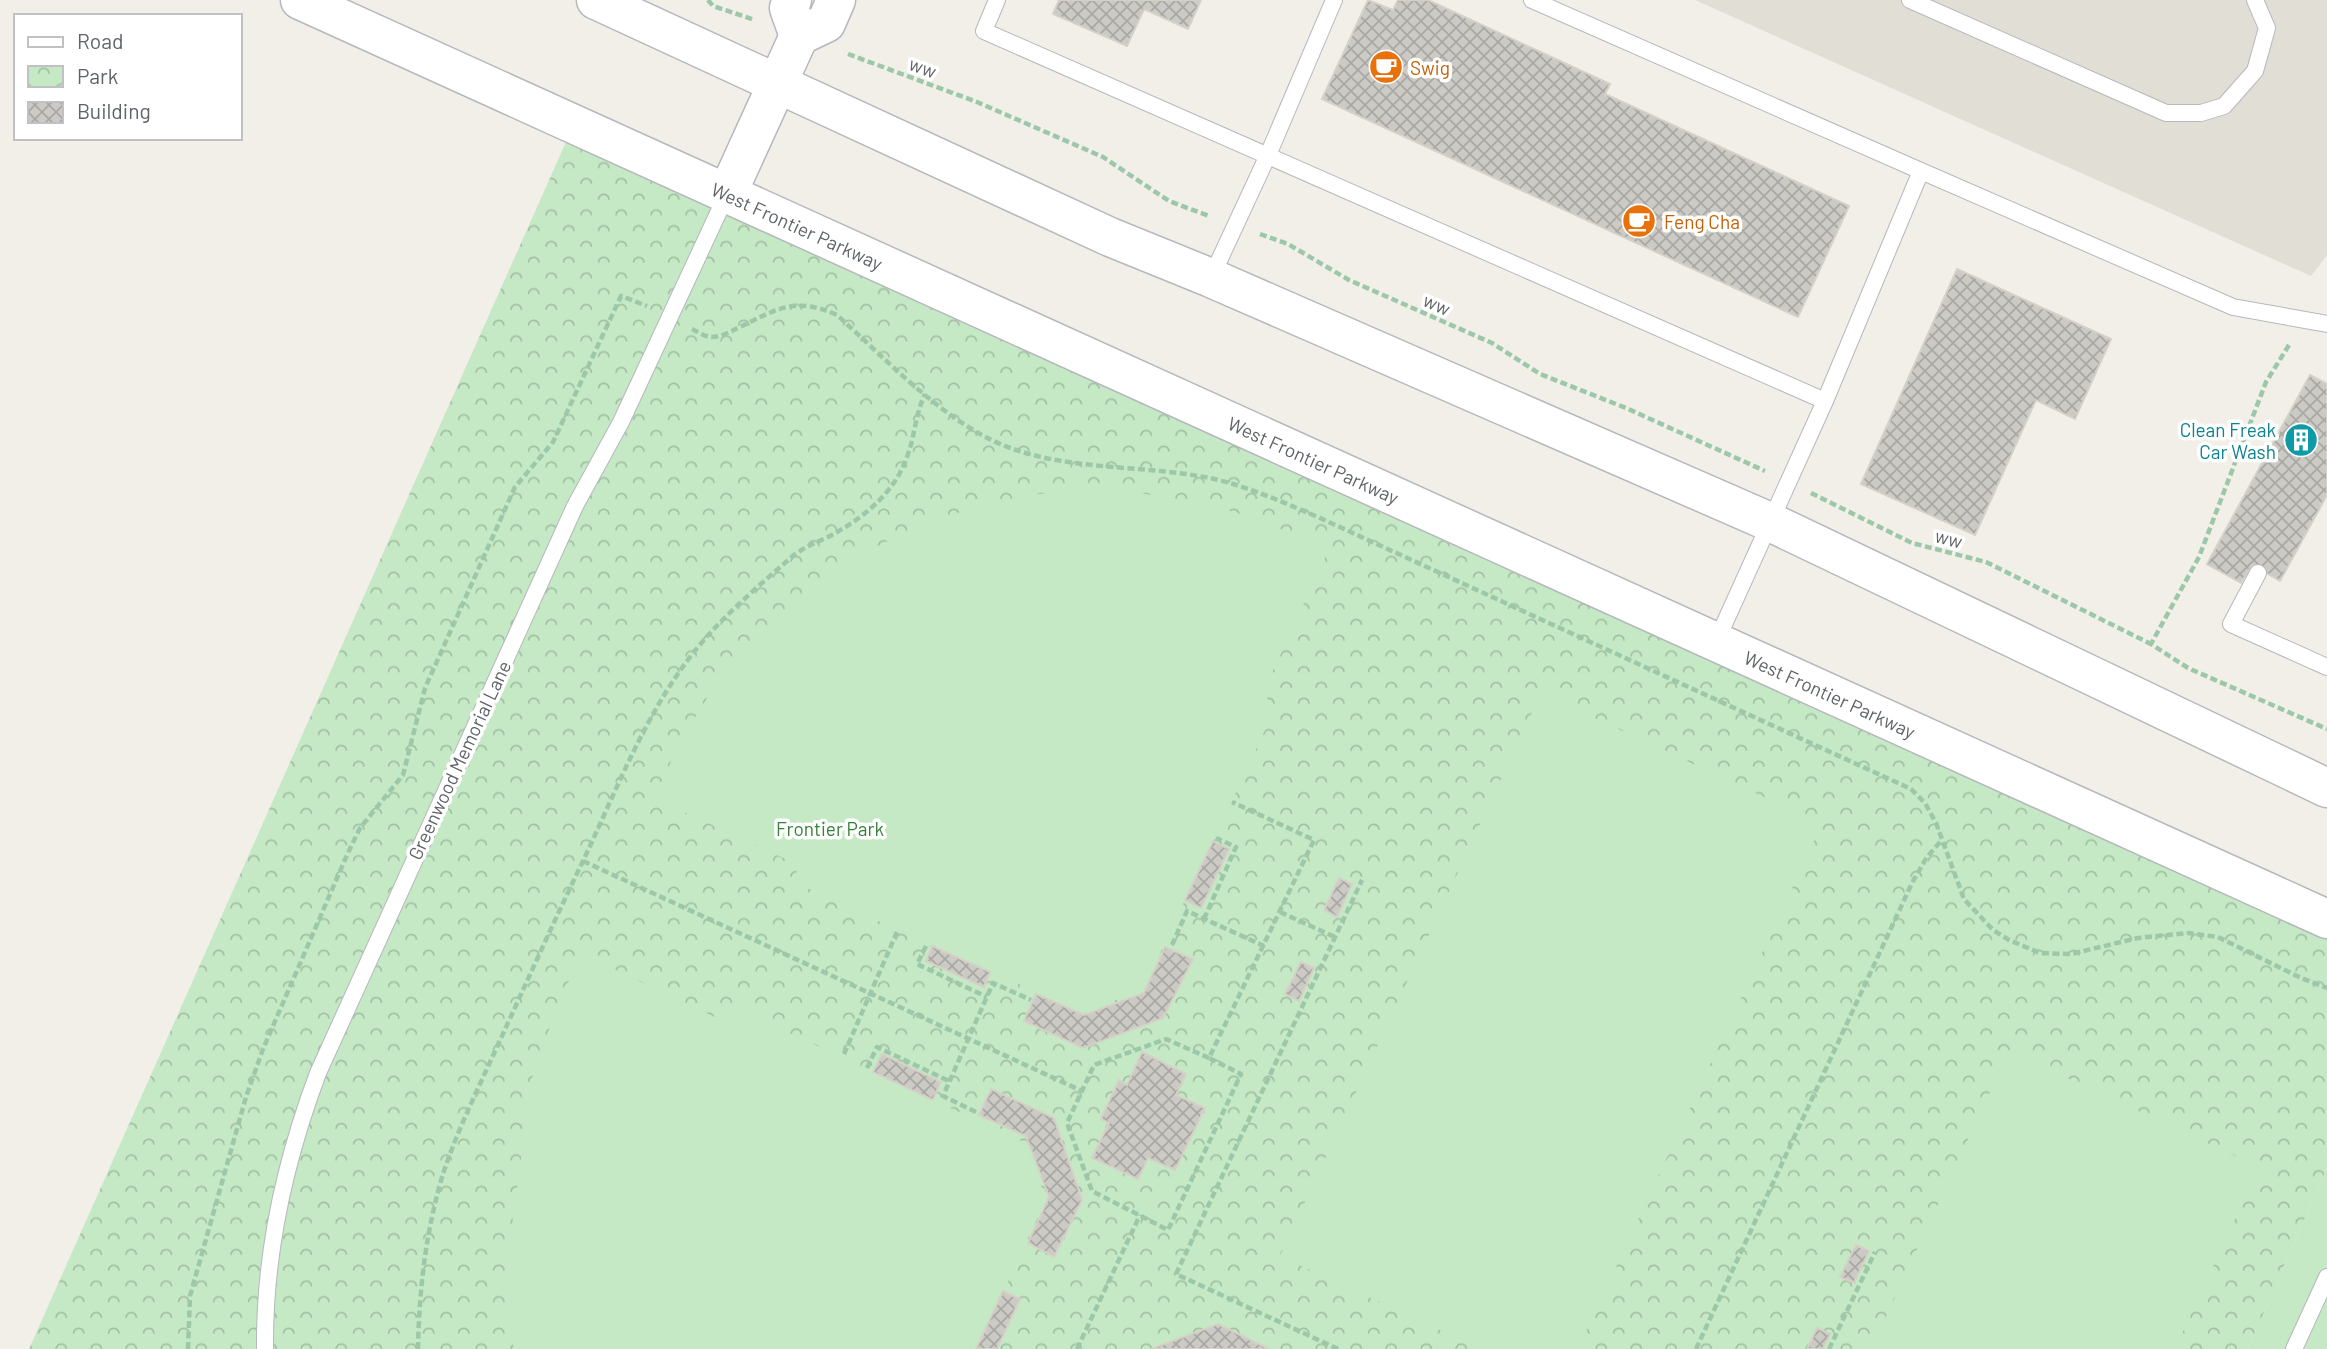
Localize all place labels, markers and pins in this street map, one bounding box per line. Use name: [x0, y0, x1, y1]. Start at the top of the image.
cafe icon: Swig: [1367, 48, 1405, 86]
place label: Swig: [1410, 56, 1450, 79]
cafe icon: Feng Cha: [1620, 202, 1658, 240]
place label: Feng Cha: [1664, 210, 1740, 233]
place label: Clean Freak Car Wash: [2180, 418, 2276, 463]
building icon: Clean Freak Car Wash: [2282, 421, 2320, 459]

